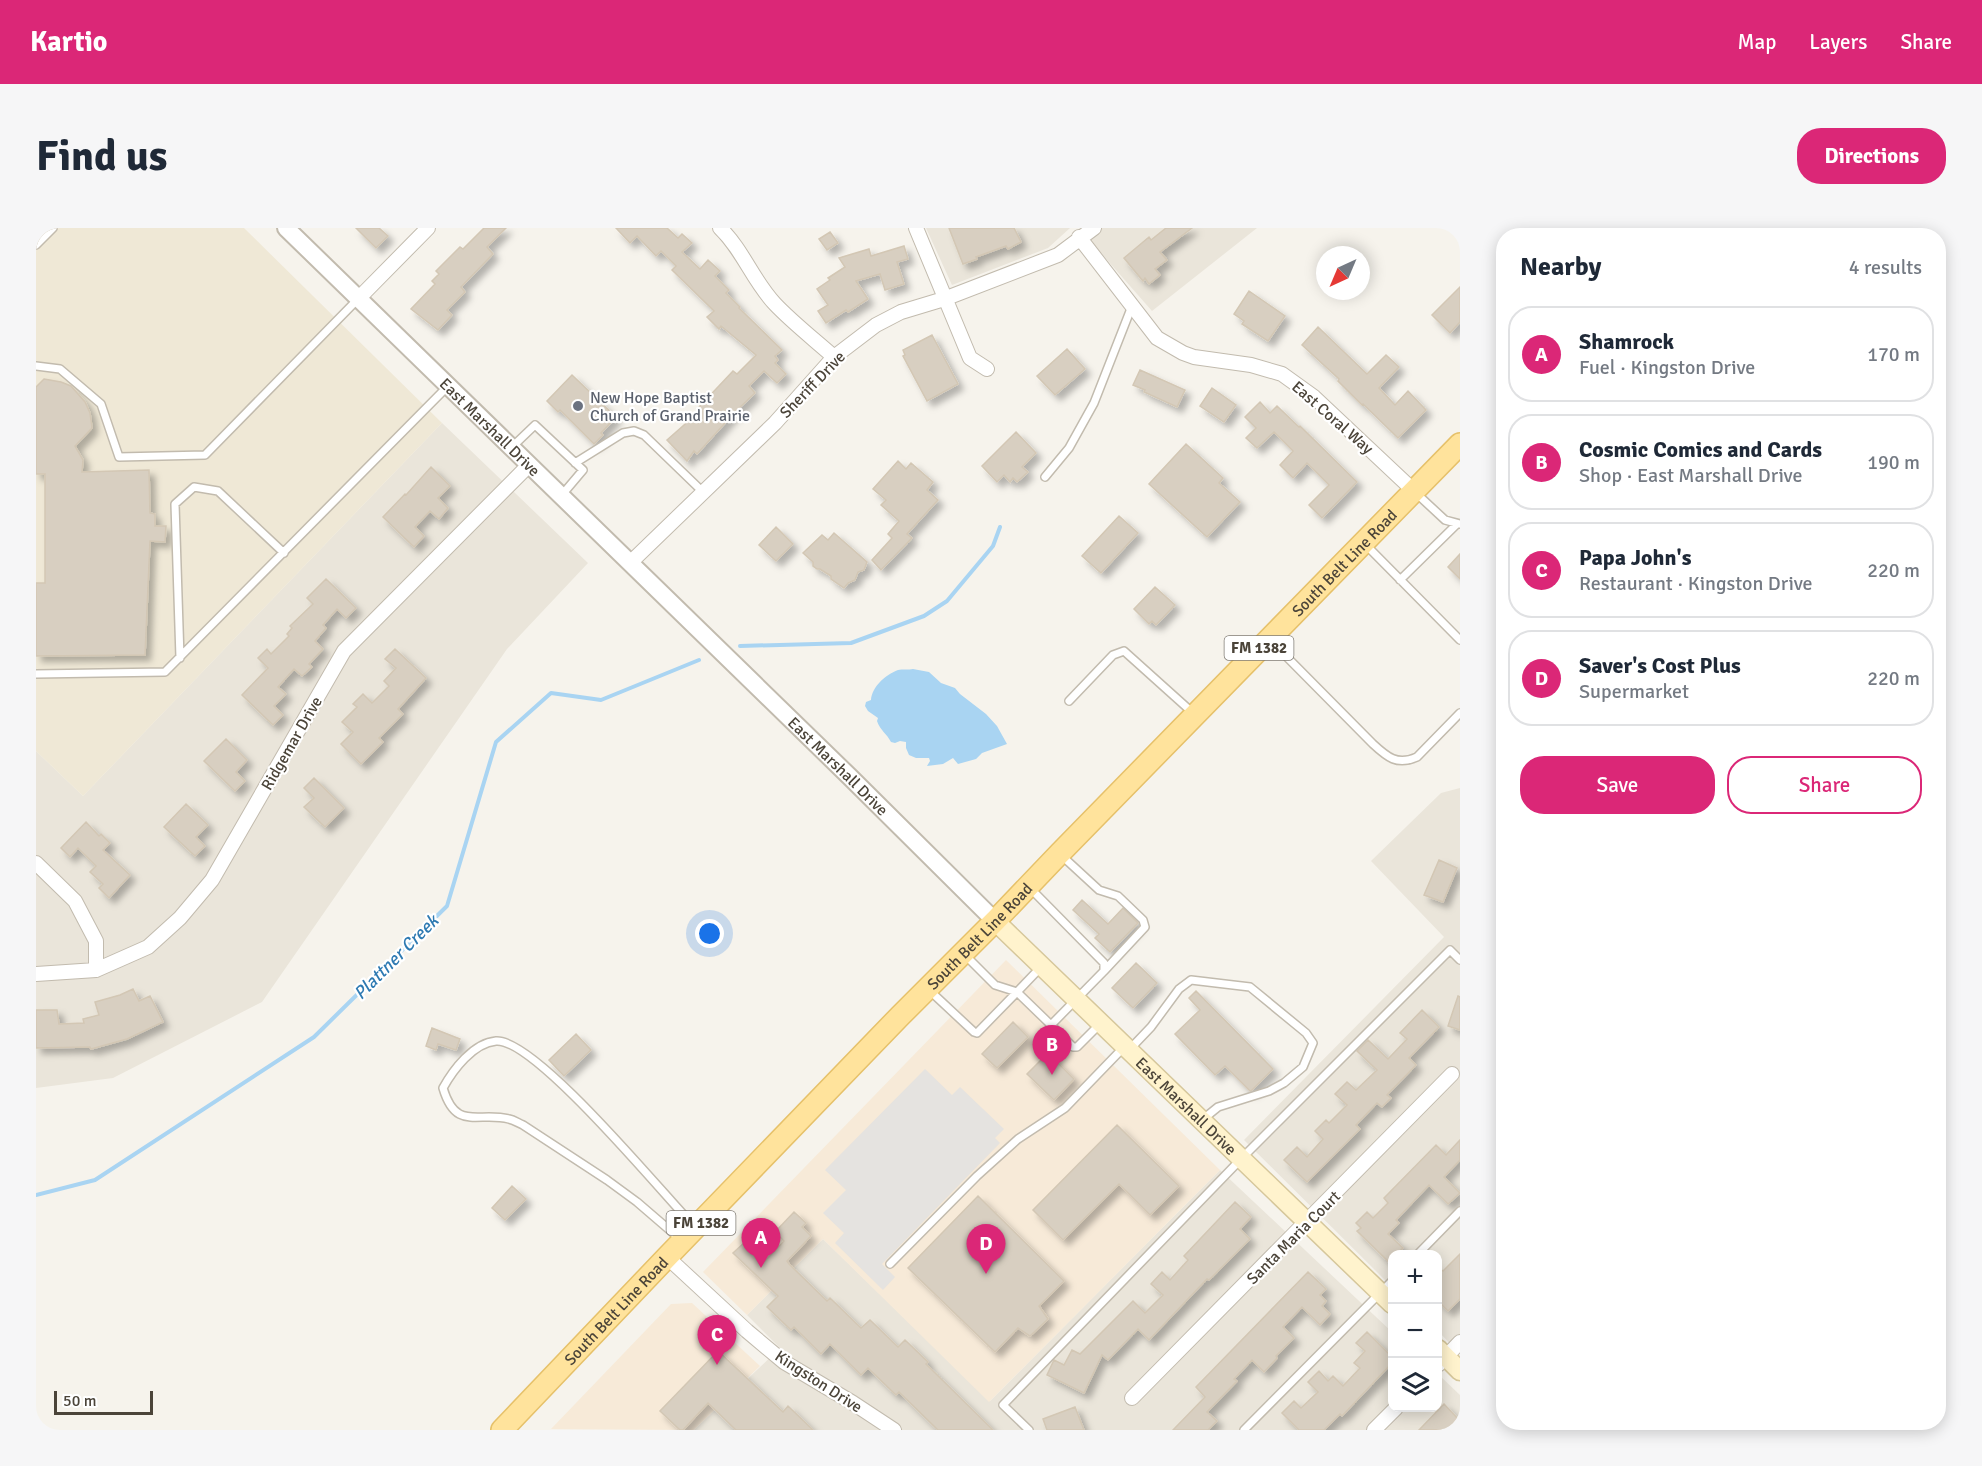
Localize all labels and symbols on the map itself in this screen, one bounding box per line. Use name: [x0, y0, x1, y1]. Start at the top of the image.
north arrow: [1316, 246, 1370, 300]
street label: Sheriff Drive: [776, 347, 850, 422]
street label: East Marshall Drive: [435, 374, 544, 481]
street label: East Coral Way: [1287, 377, 1378, 459]
place label: New Hope Baptist Church of Grand Prairie: [590, 388, 750, 426]
marker: New Hope Baptist Church of Grand Prairie: [571, 399, 585, 413]
street label: South Belt Line Road: [1288, 505, 1402, 621]
road number: FM 1382: [1224, 636, 1294, 660]
street label: Ridgemar Drive: [257, 693, 327, 794]
street label: East Marshall Drive: [783, 713, 892, 820]
street label: South Belt Line Road: [923, 879, 1037, 994]
water label: Plattner Creek: [349, 909, 444, 1004]
your location: [695, 919, 724, 948]
pin: B: [1032, 1026, 1072, 1075]
street label: East Marshall Drive: [1131, 1053, 1240, 1160]
street label: Santa Maria Court: [1243, 1186, 1345, 1289]
road number: FM 1382: [666, 1211, 736, 1235]
pin: A: [742, 1218, 780, 1268]
pin: D: [966, 1224, 1006, 1274]
street label: South Belt Line Road: [560, 1253, 673, 1370]
pin: C: [698, 1316, 736, 1365]
street label: Kingston Drive: [771, 1346, 866, 1417]
scale bar: [54, 1388, 153, 1416]

